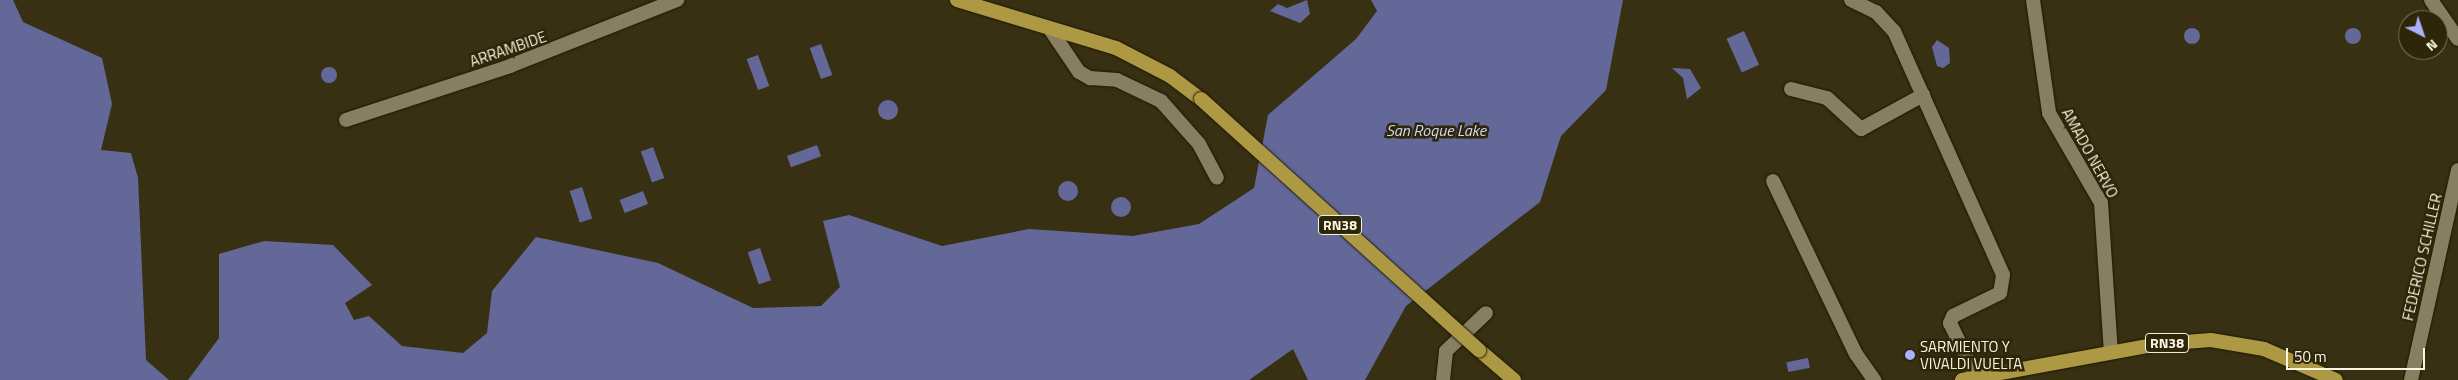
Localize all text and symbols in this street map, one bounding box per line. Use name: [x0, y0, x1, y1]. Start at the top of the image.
north arrow: [2398, 10, 2448, 60]
street label: ARRAMBIDE: [467, 28, 549, 70]
text: N: [2422, 35, 2443, 57]
street label: AMADO NERVO: [2058, 105, 2122, 201]
water label: San Roque Lake: [1386, 120, 1486, 140]
street label: FEDERICO SCHILLER: [2399, 192, 2445, 322]
road number: RN38: [1318, 214, 1362, 236]
road number: RN38: [2144, 332, 2190, 354]
place label: SARMIENTO Y VIVALDI VUELTA: [1920, 337, 2022, 372]
scale bar: [2288, 338, 2427, 370]
text: 50 m: [2294, 345, 2327, 368]
marker: SARMIENTO Y VIVALDI VUELTA: [1904, 349, 1916, 361]

